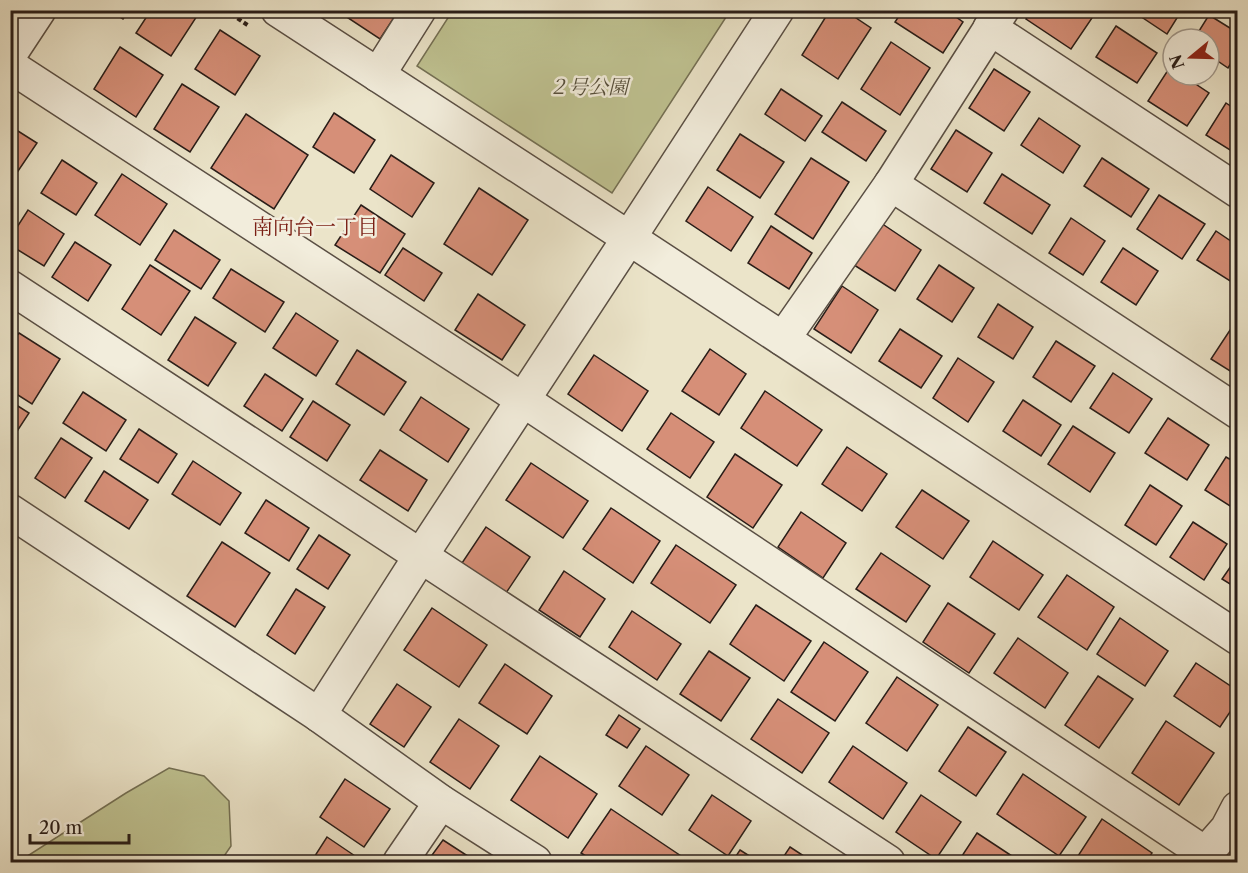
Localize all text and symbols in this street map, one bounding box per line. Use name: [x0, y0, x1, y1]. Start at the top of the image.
north arrow: [1161, 27, 1221, 87]
text: N: [1165, 52, 1189, 72]
park label: ２号公園: [548, 75, 631, 99]
district label: 南向台一丁目: [252, 214, 378, 239]
scale bar: [30, 807, 129, 845]
text: 20 m: [39, 817, 83, 839]

